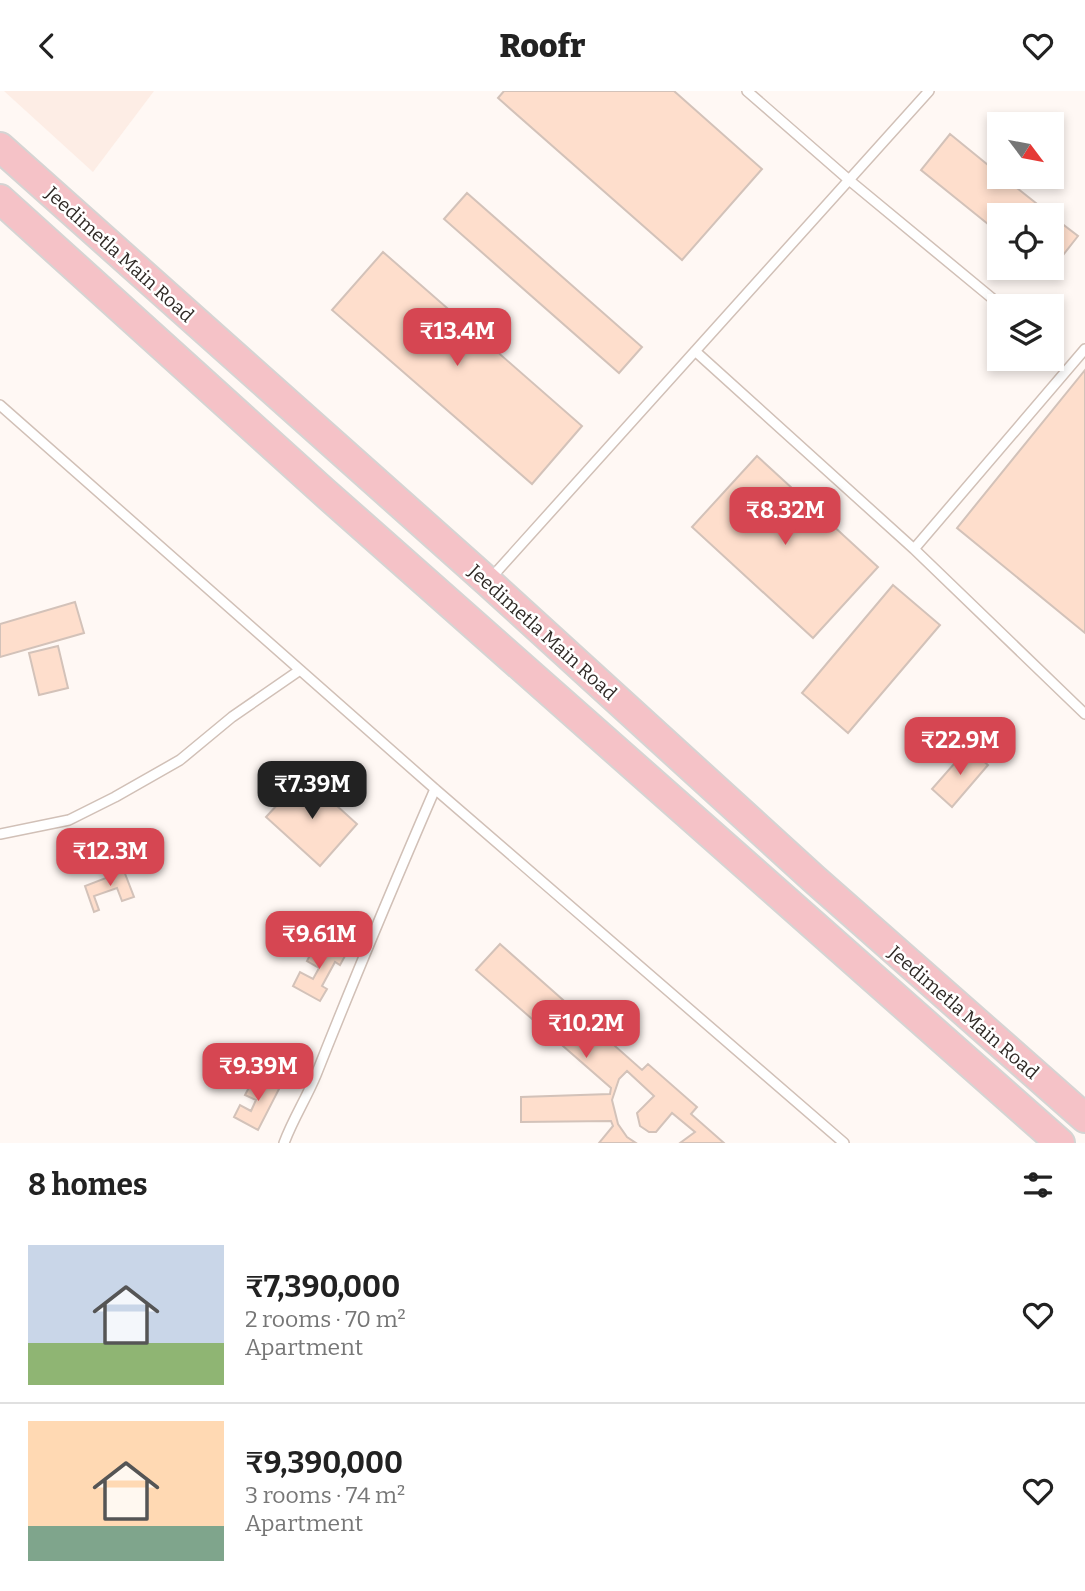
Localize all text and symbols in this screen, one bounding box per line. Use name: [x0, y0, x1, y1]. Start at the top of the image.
icon: back: [28, 27, 66, 65]
text: Roofr: [500, 27, 585, 65]
icon: heart: [1019, 27, 1057, 65]
north arrow: [987, 112, 1064, 189]
map controls: [987, 112, 1064, 371]
street label: Jeedimetla Main Road: [40, 181, 199, 327]
button: locate: [987, 203, 1064, 280]
button: layers: [987, 294, 1064, 371]
pin: ₹13.4M: [400, 309, 514, 368]
text: ₹13.4M: [419, 317, 495, 345]
pin: ₹8.32M: [728, 487, 842, 547]
text: ₹8.32M: [745, 496, 825, 524]
street label: Jeedimetla Main Road: [463, 559, 622, 705]
pin: ₹22.9M: [903, 717, 1017, 777]
text: ₹22.9M: [921, 726, 999, 754]
pin: ₹7.39M: [255, 761, 369, 821]
text: ₹7.39M: [274, 770, 350, 798]
pin: ₹12.3M: [53, 829, 167, 888]
text: ₹12.3M: [72, 837, 148, 865]
pin: ₹9.61M: [262, 911, 376, 971]
text: ₹9.61M: [282, 920, 356, 948]
street label: Jeedimetla Main Road: [883, 940, 1043, 1084]
pin: ₹10.2M: [529, 1000, 643, 1060]
text: ₹10.2M: [548, 1009, 624, 1037]
pin: ₹9.39M: [201, 1044, 315, 1103]
text: ₹9.39M: [218, 1052, 298, 1080]
icon: filters: [1019, 1166, 1057, 1204]
text: 8 homes: [28, 1167, 148, 1203]
text: ₹7,390,000: [245, 1269, 400, 1305]
icon: home: [84, 1273, 168, 1357]
icon: heart: [1019, 1296, 1057, 1334]
text: 2 rooms · 70 m²: [245, 1305, 406, 1333]
text: Apartment: [245, 1333, 363, 1361]
text: ₹9,390,000: [245, 1445, 403, 1481]
icon: home: [84, 1449, 168, 1533]
icon: heart: [1019, 1472, 1057, 1510]
text: 3 rooms · 74 m²: [245, 1481, 405, 1509]
text: Apartment: [245, 1509, 363, 1537]

